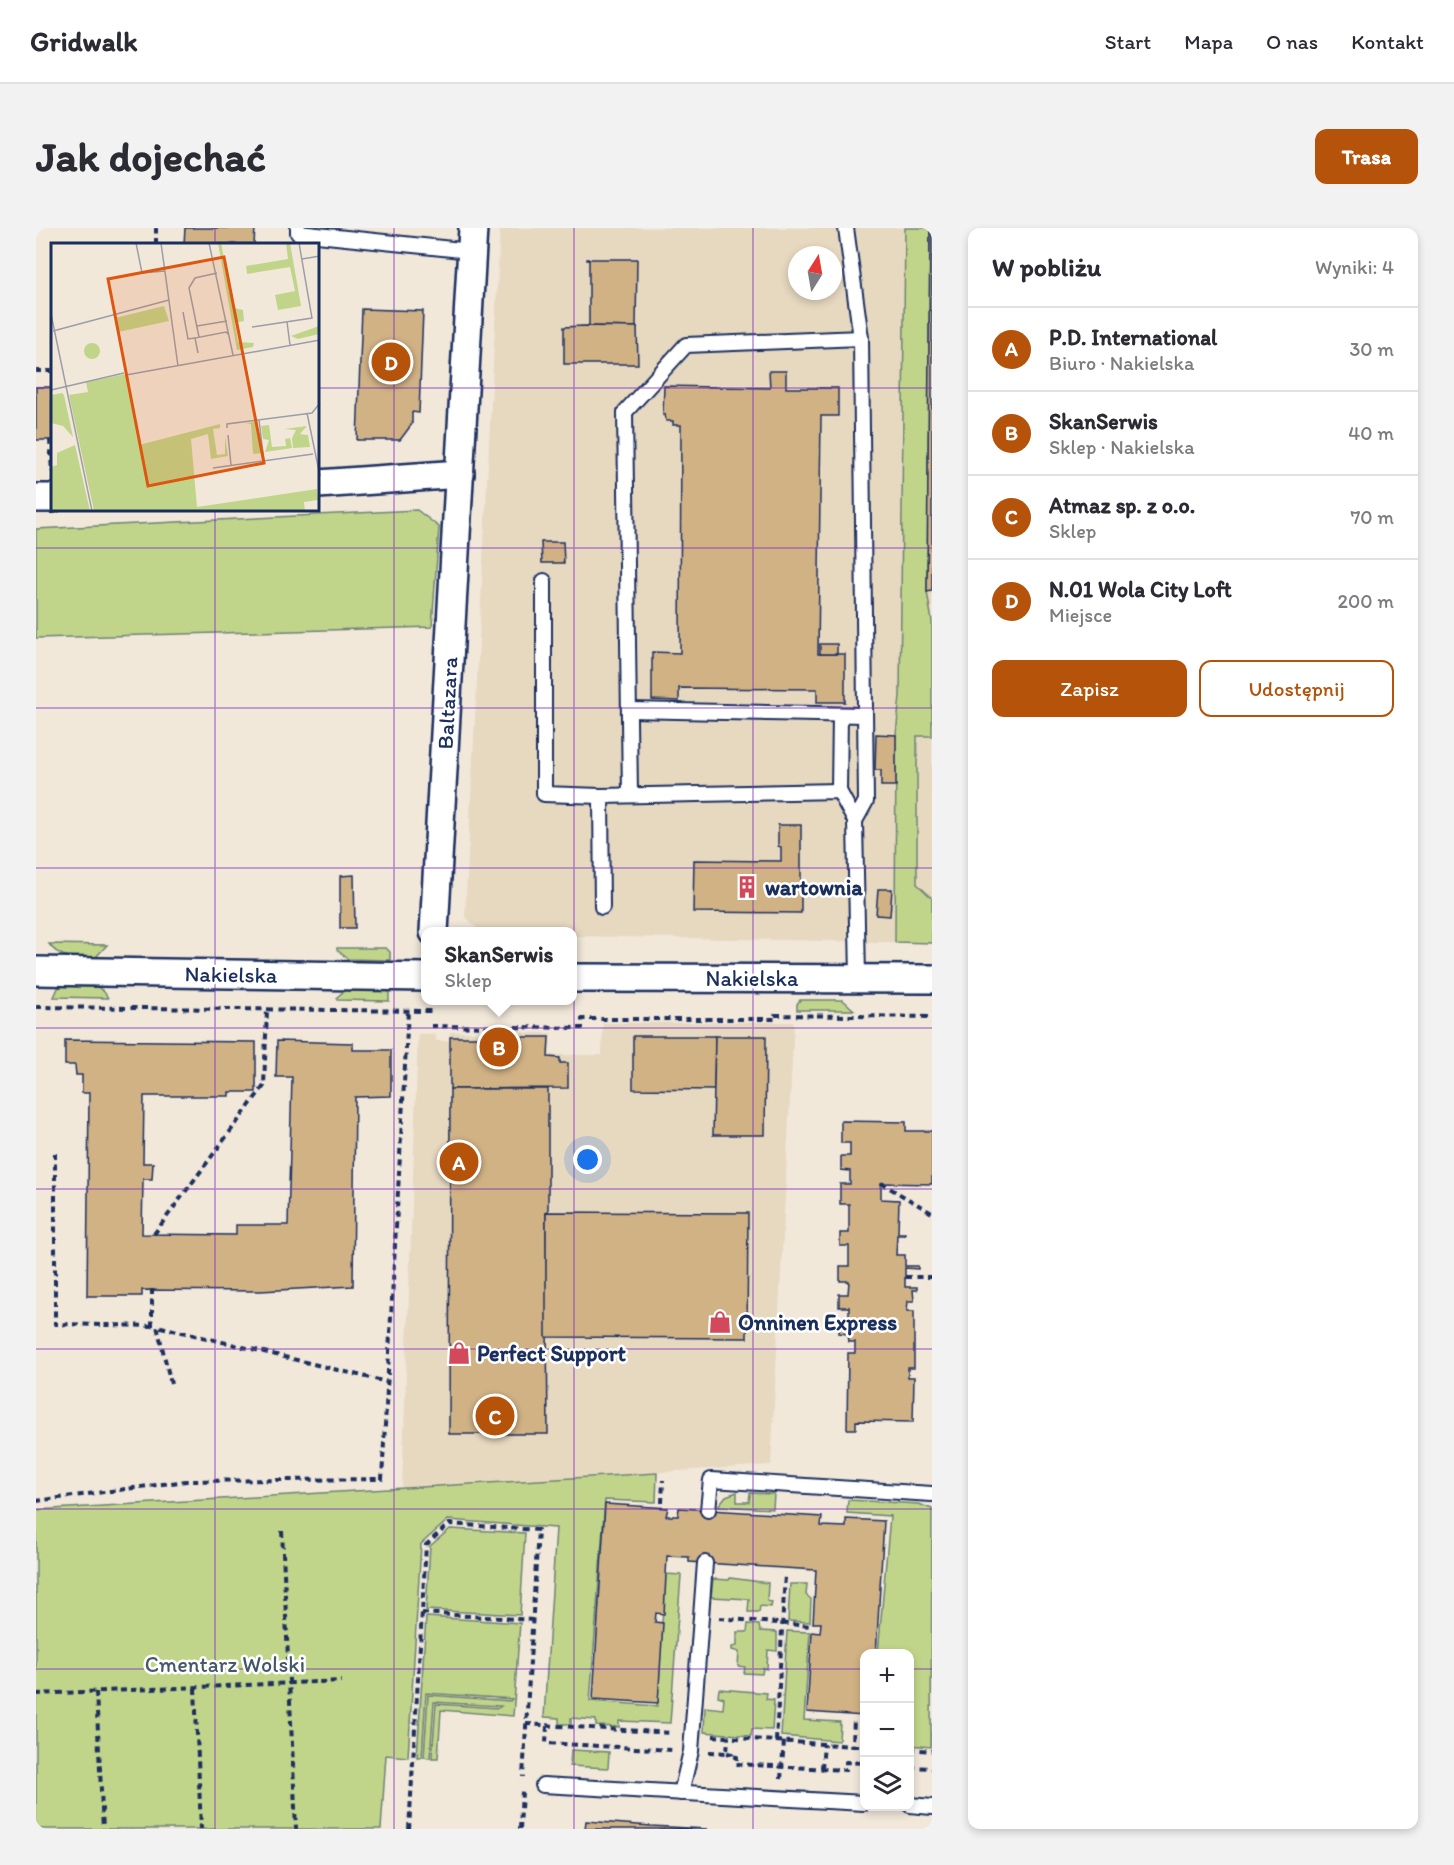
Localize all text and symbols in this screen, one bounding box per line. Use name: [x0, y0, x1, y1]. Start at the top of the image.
text: Gridwalk: [30, 24, 138, 58]
text: Start: [1105, 29, 1151, 54]
text: Mapa: [1184, 29, 1233, 54]
text: O nas: [1266, 29, 1318, 54]
text: Kontakt: [1351, 29, 1424, 54]
button: Trasa: [1315, 129, 1418, 184]
text: Jak dojechać: [36, 131, 266, 182]
inset map: [51, 243, 320, 512]
north arrow: [788, 246, 842, 300]
text: W pobliżu: [992, 251, 1101, 283]
text: Wyniki: 4: [1315, 255, 1394, 279]
text: P.D. International: [1049, 324, 1217, 351]
text: A: [1005, 337, 1018, 361]
text: 30 m: [1349, 337, 1394, 361]
pin: D: [372, 340, 410, 384]
text: Biuro · Nakielska: [1049, 351, 1194, 375]
text: SkanSerwis: [1049, 408, 1158, 435]
text: B: [1005, 421, 1018, 445]
text: 40 m: [1348, 421, 1394, 445]
text: Sklep · Nakielska: [1049, 435, 1195, 459]
text: Atmaz sp. z o.o.: [1049, 492, 1195, 519]
text: C: [1005, 505, 1018, 529]
text: 70 m: [1350, 505, 1394, 529]
text: Sklep: [1049, 519, 1096, 543]
text: N.01 Wola City Loft: [1049, 576, 1232, 603]
text: D: [1005, 589, 1018, 613]
text: 200 m: [1338, 589, 1394, 613]
text: Miejsce: [1049, 603, 1112, 627]
street label: Baltazara: [432, 655, 463, 750]
button: Zapisz: [992, 660, 1187, 717]
button: Udostępnij: [1199, 660, 1394, 717]
building icon: wartownia: [734, 874, 760, 900]
place label: wartownia: [765, 874, 863, 901]
popup: [421, 927, 577, 1005]
text: SkanSerwis: [445, 941, 553, 968]
street label: Nakielska: [184, 960, 278, 989]
street label: Nakielska: [706, 965, 799, 992]
text: Sklep: [445, 968, 492, 992]
pin: B: [480, 1024, 518, 1070]
pin: A: [440, 1140, 478, 1184]
your location: [573, 1145, 602, 1174]
shop icon: Onninen Express: [707, 1309, 733, 1335]
place label: Onninen Express: [738, 1309, 897, 1336]
shop icon: Perfect Support: [446, 1340, 472, 1366]
place label: Perfect Support: [477, 1340, 626, 1367]
pin: C: [476, 1394, 514, 1438]
map controls: [860, 1649, 914, 1811]
button: +: [860, 1649, 914, 1703]
park label: Cmentarz Wolski: [145, 1651, 305, 1678]
button: −: [860, 1703, 914, 1757]
button: layers: [860, 1757, 914, 1811]

